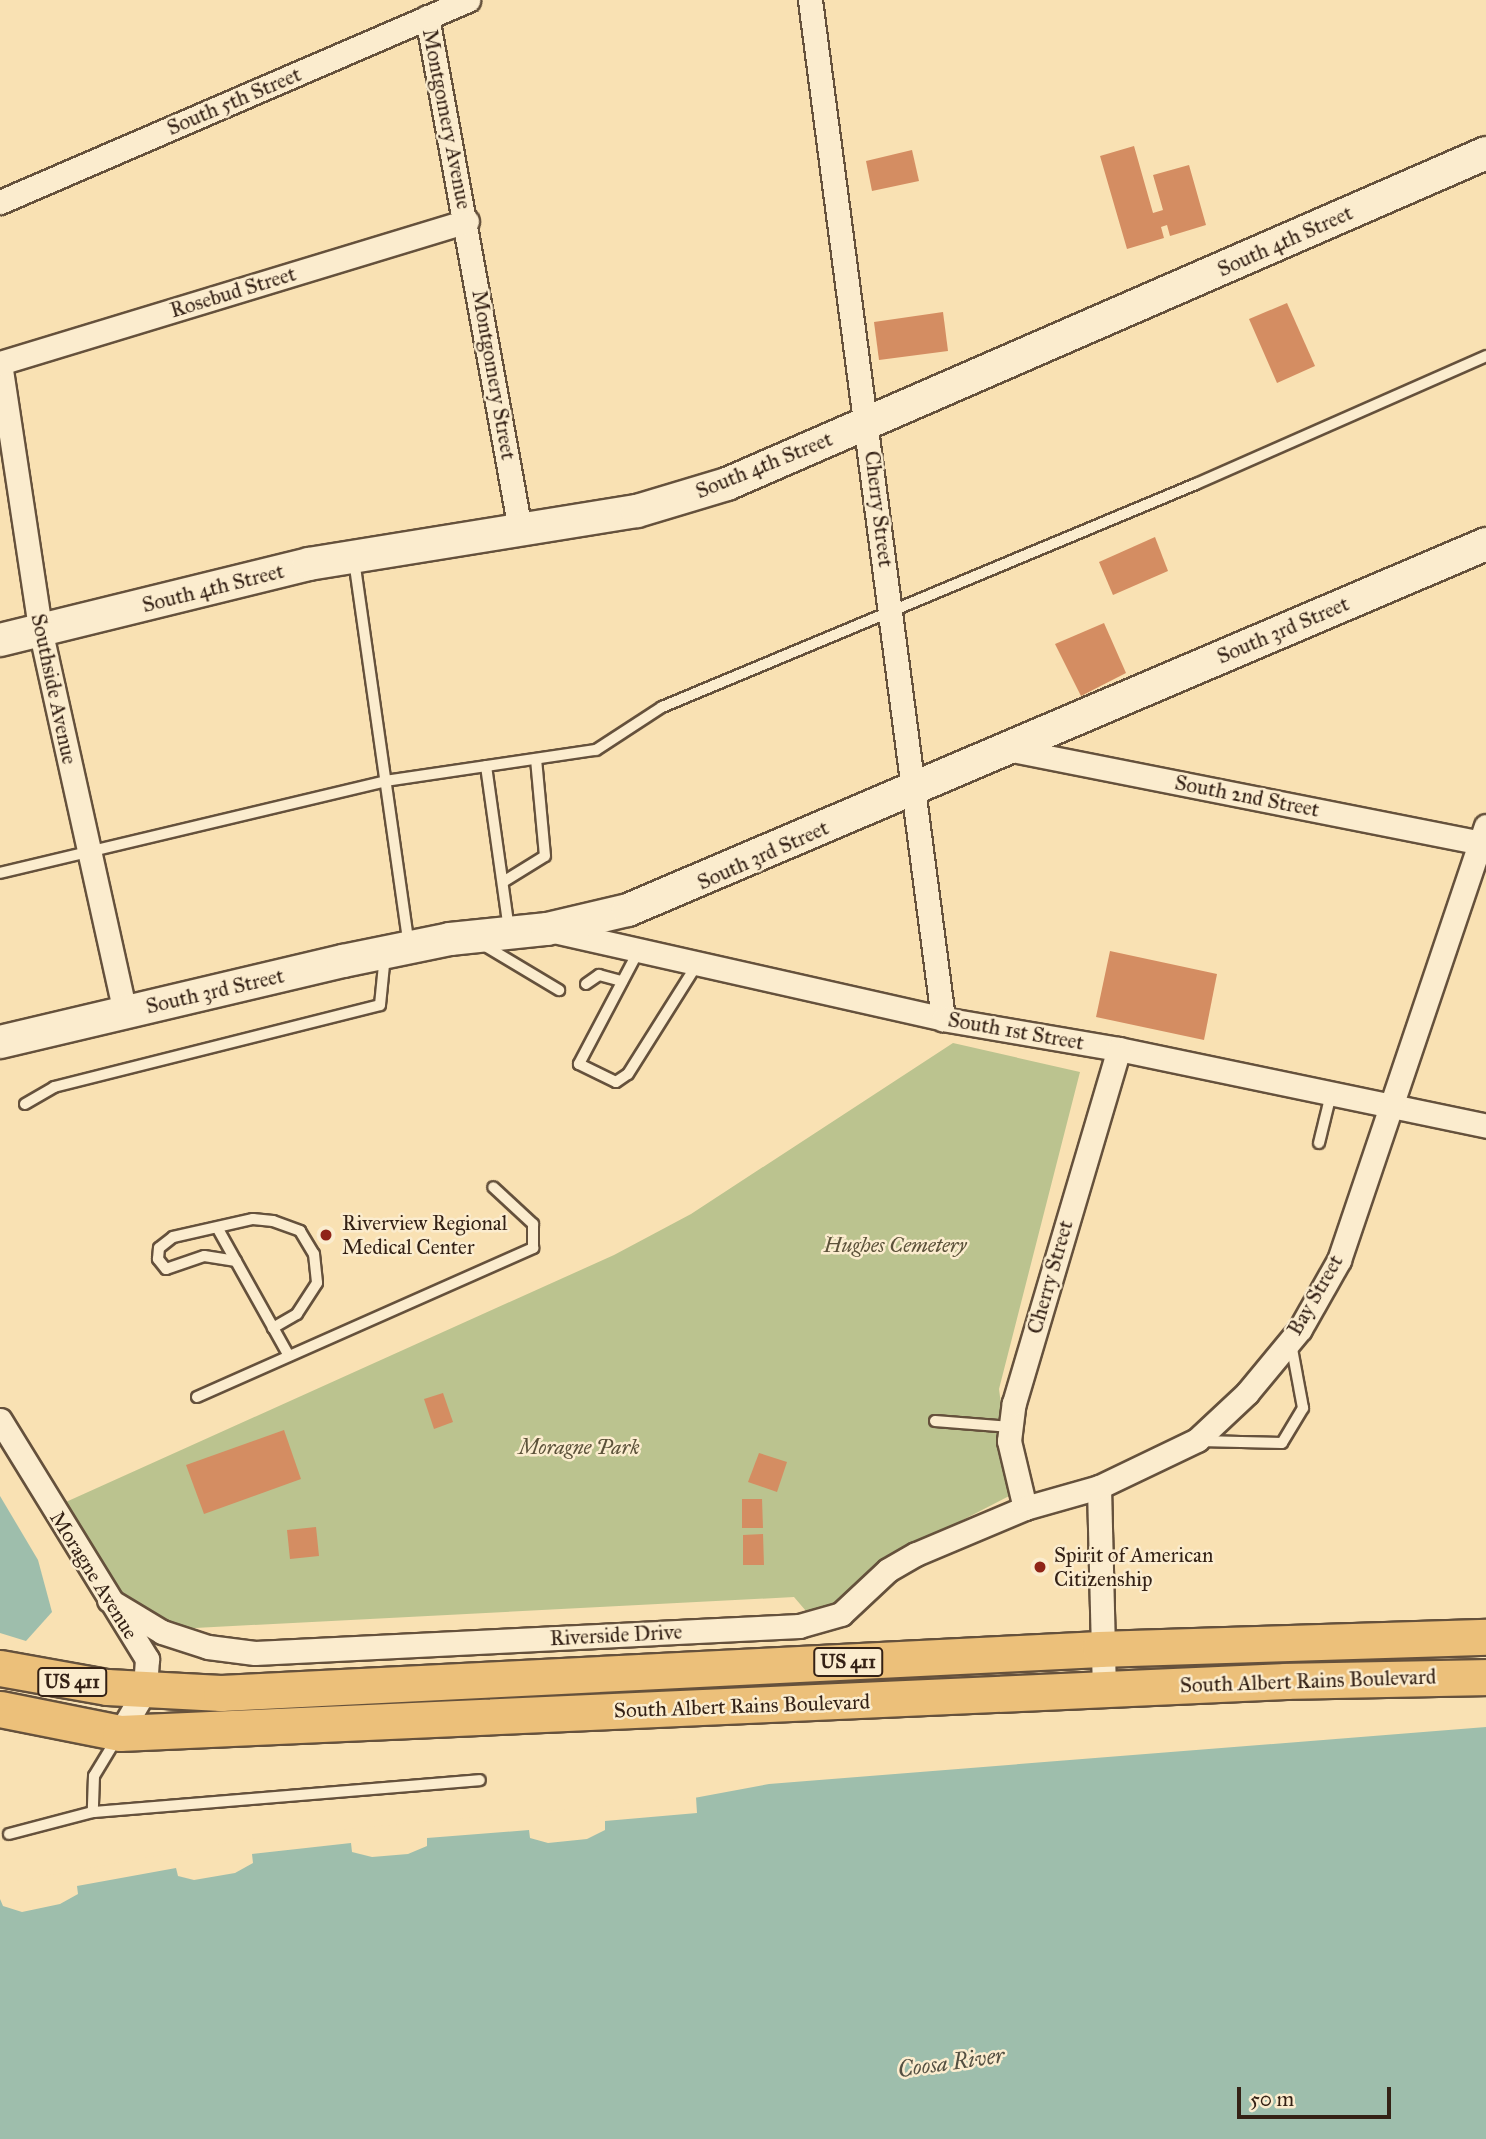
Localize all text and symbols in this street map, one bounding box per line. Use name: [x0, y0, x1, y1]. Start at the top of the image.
street label: Montgomery Avenue: [417, 27, 477, 211]
street label: South 5th Street: [163, 61, 305, 141]
street label: South 4th Street: [1214, 200, 1356, 282]
street label: Rosebud Street: [167, 261, 299, 323]
street label: Montgomery Street: [467, 288, 521, 462]
street label: South 4th Street: [692, 426, 836, 504]
street label: Cherry Street: [859, 449, 899, 569]
street label: South 4th Street: [140, 558, 286, 618]
street label: South 3rd Street: [1213, 591, 1353, 669]
street label: Southside Avenue: [26, 611, 82, 767]
street label: South 2nd Street: [1173, 770, 1321, 822]
street label: South 3rd Street: [693, 815, 833, 895]
street label: South 3rd Street: [143, 963, 287, 1019]
street label: South 1st Street: [946, 1007, 1086, 1055]
place label: Riverview Regional Medical Center: [342, 1210, 507, 1260]
street label: Cherry Street: [1022, 1217, 1078, 1337]
marker: Riverview Regional Medical Center: [316, 1225, 336, 1245]
park label: Hughes Cemetery: [824, 1232, 966, 1258]
street label: Bay Street: [1282, 1250, 1348, 1340]
park label: Moragne Park: [518, 1434, 640, 1460]
street label: Moragne Avenue: [45, 1506, 143, 1644]
place label: Spirit of American Citizenship: [1054, 1542, 1213, 1592]
marker: Spirit of American Citizenship: [1032, 1559, 1048, 1575]
street label: Riverside Drive: [549, 1619, 683, 1651]
road number: US 411: [813, 1646, 883, 1678]
street label: South Albert Rains Boulevard: [1179, 1664, 1437, 1698]
road number: US 411: [37, 1666, 107, 1698]
street label: South Albert Rains Boulevard: [613, 1689, 871, 1723]
water label: Coosa River: [896, 2041, 1006, 2083]
scale bar: [1241, 2072, 1395, 2116]
text: 50 m: [1250, 2086, 1294, 2112]

